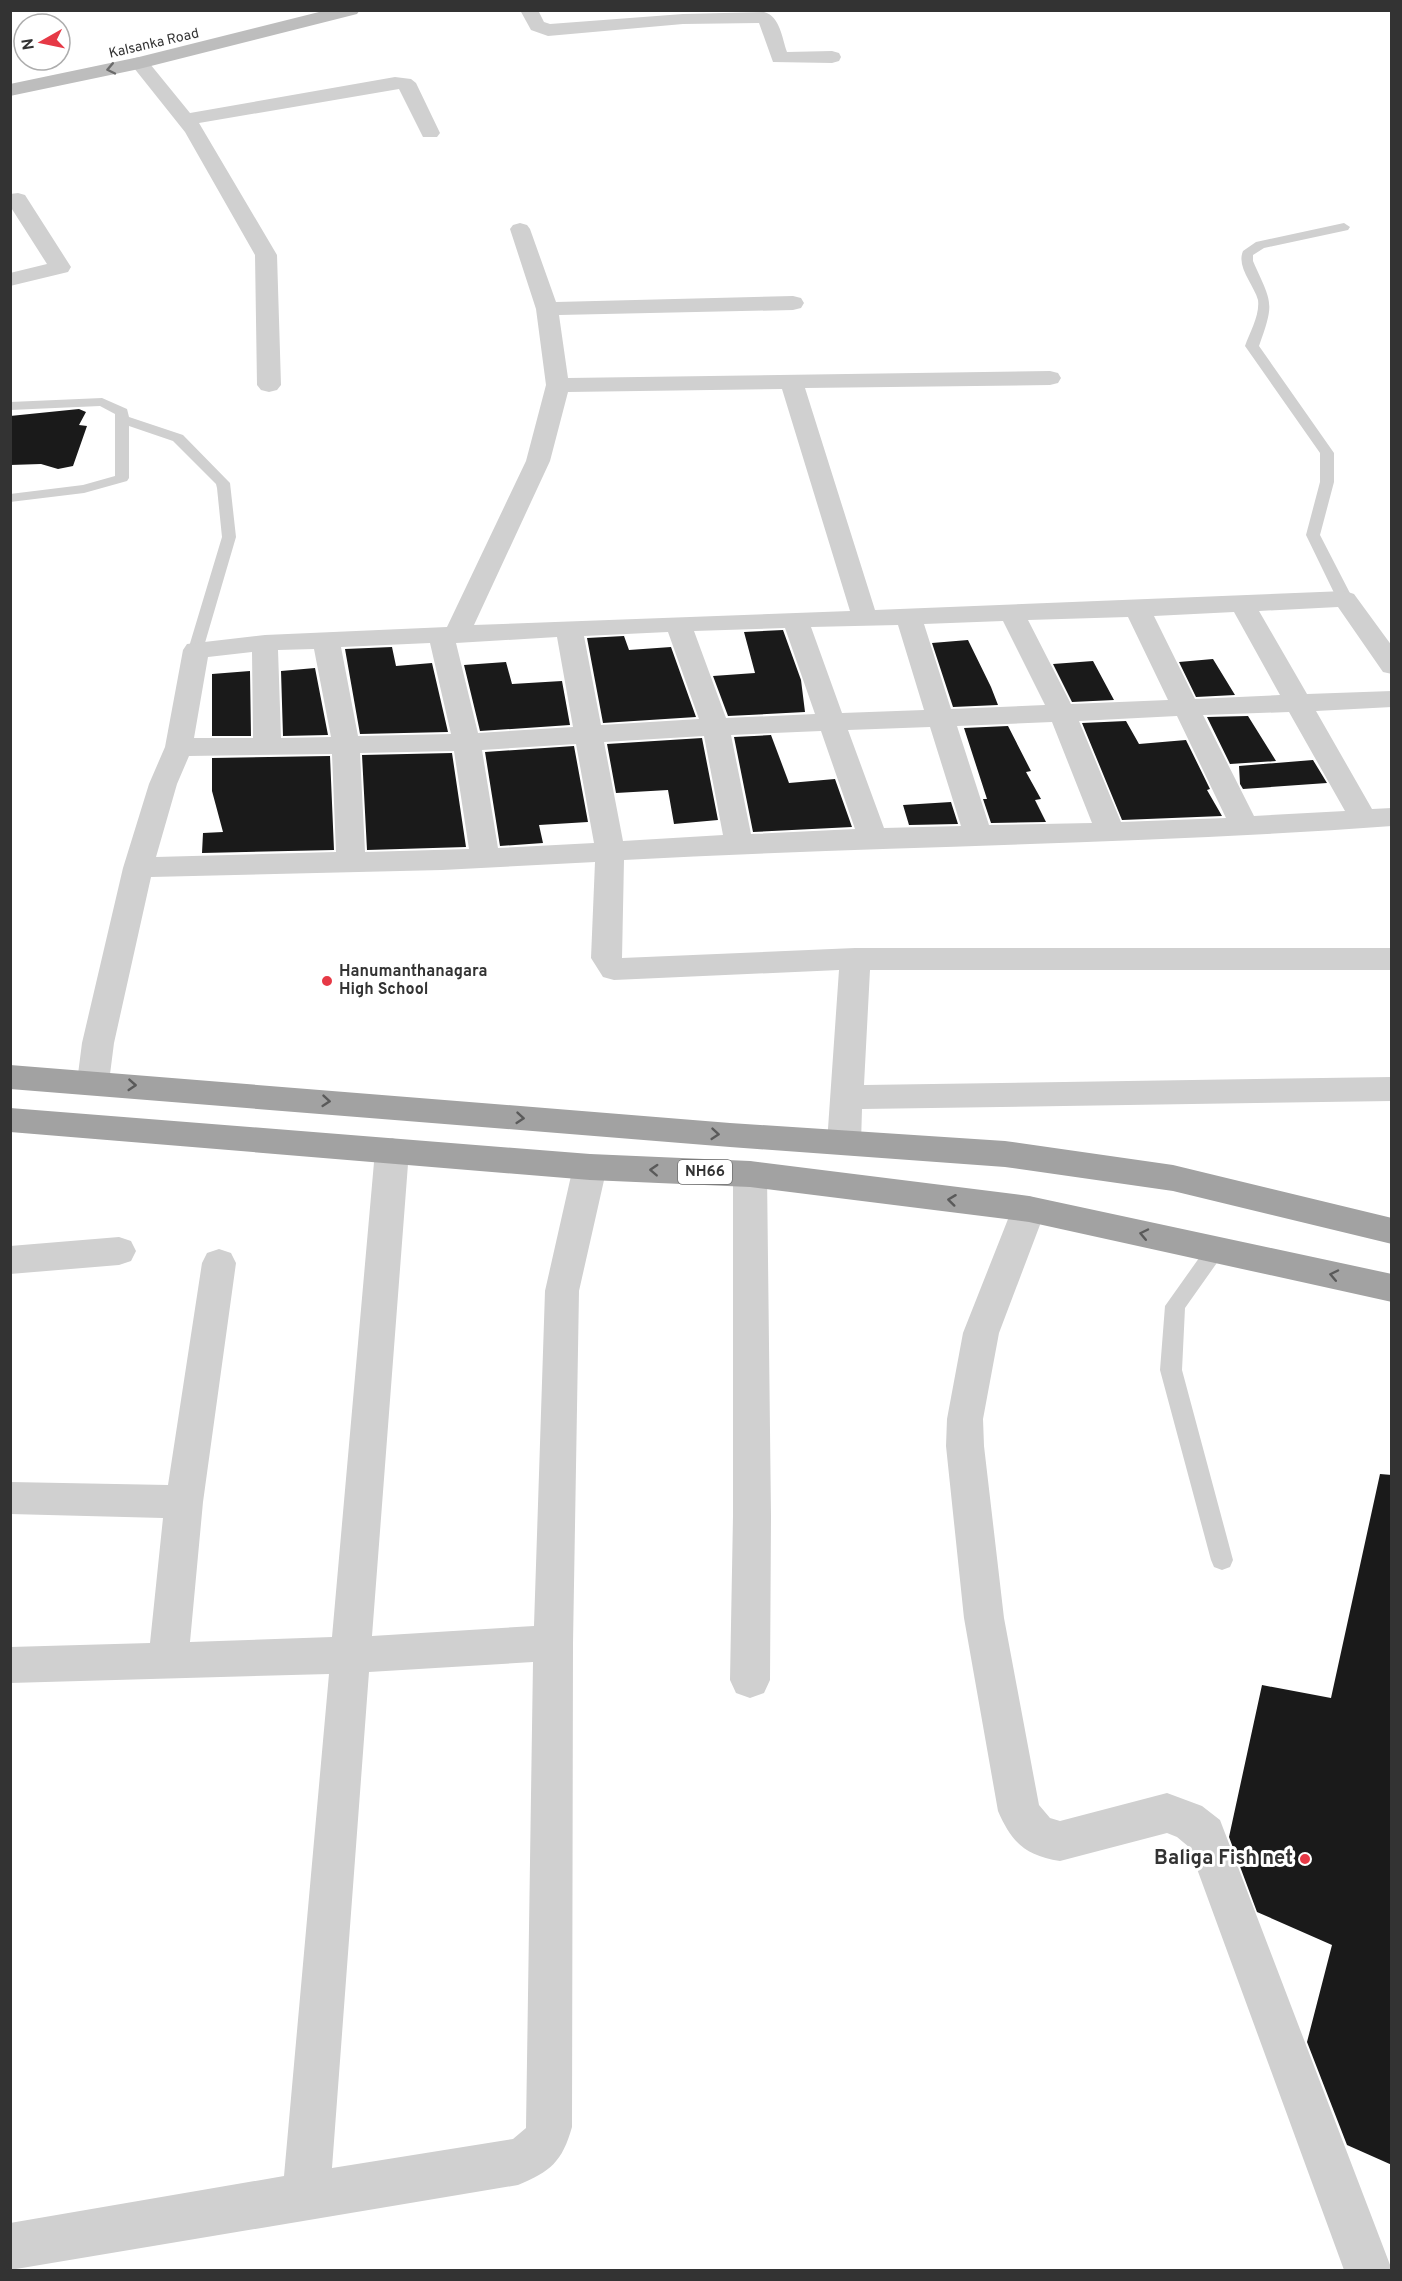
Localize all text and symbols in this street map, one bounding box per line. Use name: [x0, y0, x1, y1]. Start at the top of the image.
north arrow: [12, 12, 72, 72]
street label: Kalsanka Road: [107, 25, 201, 63]
text: N: [18, 37, 40, 51]
one-way arrow: [106, 61, 116, 74]
place label: Hanumanthanagara High School: [339, 962, 487, 1000]
marker: Hanumanthanagara High School: [320, 974, 334, 988]
one-way arrow: [127, 1078, 136, 1091]
one-way arrow: [322, 1095, 331, 1108]
one-way arrow: [516, 1111, 525, 1124]
one-way arrow: [710, 1127, 719, 1140]
road number: NH66: [678, 1160, 732, 1184]
one-way arrow: [649, 1163, 658, 1176]
one-way arrow: [947, 1194, 957, 1206]
one-way arrow: [1139, 1228, 1149, 1241]
one-way arrow: [1330, 1270, 1340, 1283]
place label: Baliga Fish net: [1154, 1846, 1293, 1872]
marker: Baliga Fish net: [1298, 1852, 1312, 1866]

